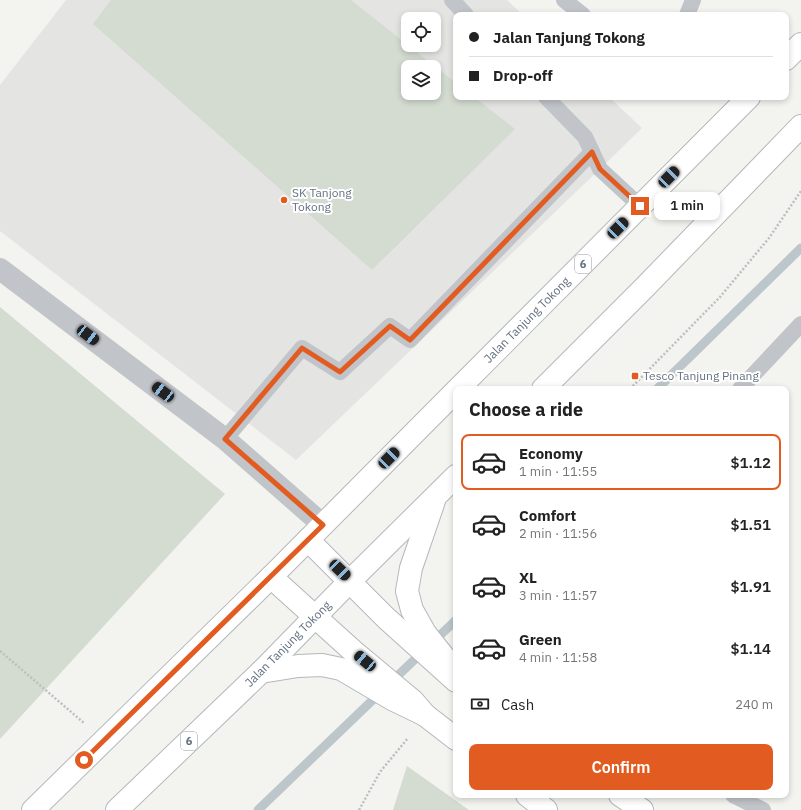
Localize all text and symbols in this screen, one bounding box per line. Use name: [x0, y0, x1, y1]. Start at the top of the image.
map controls: [401, 12, 441, 100]
button: locate: [401, 12, 441, 52]
text: Jalan Tanjung Tokong: [493, 28, 645, 47]
button: layers: [401, 60, 441, 100]
text: Drop-off: [493, 66, 553, 85]
car: [656, 164, 682, 190]
place label: SK Tanjong Tokong: [292, 185, 352, 214]
callout: 1 min: [654, 192, 720, 220]
marker: SK Tanjong Tokong: [279, 195, 289, 205]
route end: [631, 197, 649, 215]
text: 1 min: [670, 197, 704, 214]
car: [605, 215, 631, 241]
road number: 6: [575, 255, 591, 273]
street label: Jalan Tanjung Tokong: [480, 273, 573, 366]
car: [75, 323, 101, 347]
place label: Tesco Tanjung Pinang: [643, 368, 759, 383]
marker: Tesco Tanjung Pinang: [630, 371, 640, 381]
car: [150, 380, 176, 404]
text: Choose a ride: [469, 398, 583, 421]
icon: car: [471, 444, 507, 480]
text: Economy: [519, 444, 583, 463]
car: [376, 445, 402, 471]
text: $1.12: [731, 453, 771, 472]
text: 1 min · 11:55: [519, 463, 597, 480]
icon: car: [471, 506, 507, 542]
text: Comfort: [519, 506, 576, 525]
text: $1.51: [731, 515, 771, 534]
text: 2 min · 11:56: [519, 525, 597, 542]
car: [327, 557, 353, 583]
icon: car: [471, 568, 507, 604]
text: XL: [519, 568, 537, 587]
text: $1.91: [731, 577, 771, 596]
text: 3 min · 11:57: [519, 587, 597, 604]
street label: Jalan Tanjung Tokong: [241, 597, 334, 690]
icon: car: [471, 630, 507, 666]
text: Green: [519, 630, 562, 649]
text: $1.14: [731, 639, 771, 658]
car: [352, 649, 378, 673]
text: 4 min · 11:58: [519, 649, 597, 666]
icon: cash: [469, 693, 491, 715]
text: Cash: [501, 695, 534, 714]
text: 240 m: [735, 696, 773, 713]
road number: 6: [181, 732, 197, 750]
button: Confirm: [469, 744, 773, 790]
route start: [75, 751, 93, 769]

